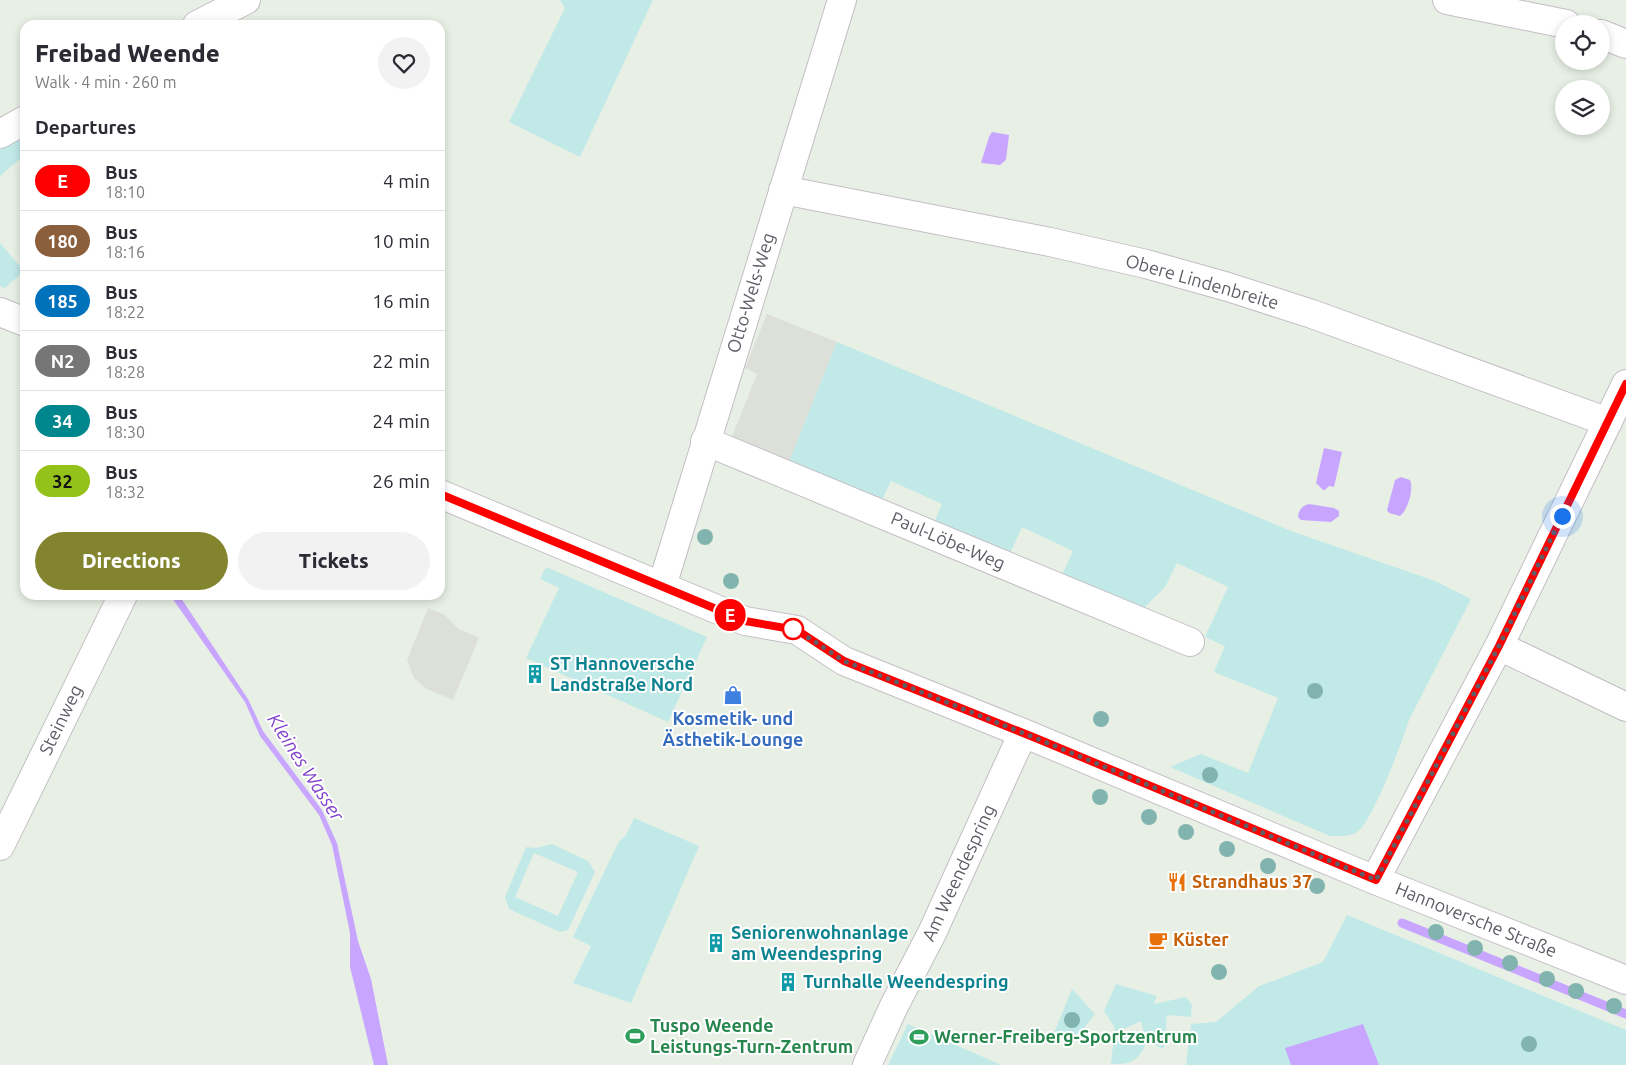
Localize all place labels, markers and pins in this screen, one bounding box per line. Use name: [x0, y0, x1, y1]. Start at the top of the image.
unlabelled marker: [782, 618, 804, 640]
place label: ST Hannoversche Landstraße Nord: [550, 653, 695, 694]
building icon: ST Hannoversche Landstraße Nord: [524, 663, 546, 685]
shop icon: Kosmetik- und Ästhetik-Lounge: [722, 684, 744, 706]
place label: Kosmetik- und Ästhetik-Lounge: [663, 708, 803, 749]
restaurant icon: Strandhaus 37: [1166, 871, 1188, 893]
place label: Strandhaus 37: [1192, 871, 1312, 891]
place label: Seniorenwohnanlage am Weendespring: [731, 922, 909, 963]
cafe icon: Küster: [1147, 929, 1169, 951]
place label: Küster: [1173, 929, 1229, 949]
building icon: Seniorenwohnanlage am Weendespring: [705, 932, 727, 954]
building icon: Turnhalle Weendespring: [777, 971, 799, 993]
place label: Turnhalle Weendespring: [803, 971, 1009, 991]
place label: Tuspo Weende Leistungs-Turn-Zentrum: [650, 1015, 853, 1056]
sports icon: Tuspo Weende Leistungs-Turn-Zentrum: [624, 1025, 646, 1047]
sports icon: Werner-Freiberg-Sportzentrum: [908, 1026, 930, 1048]
place label: Werner-Freiberg-Sportzentrum: [934, 1026, 1197, 1046]

